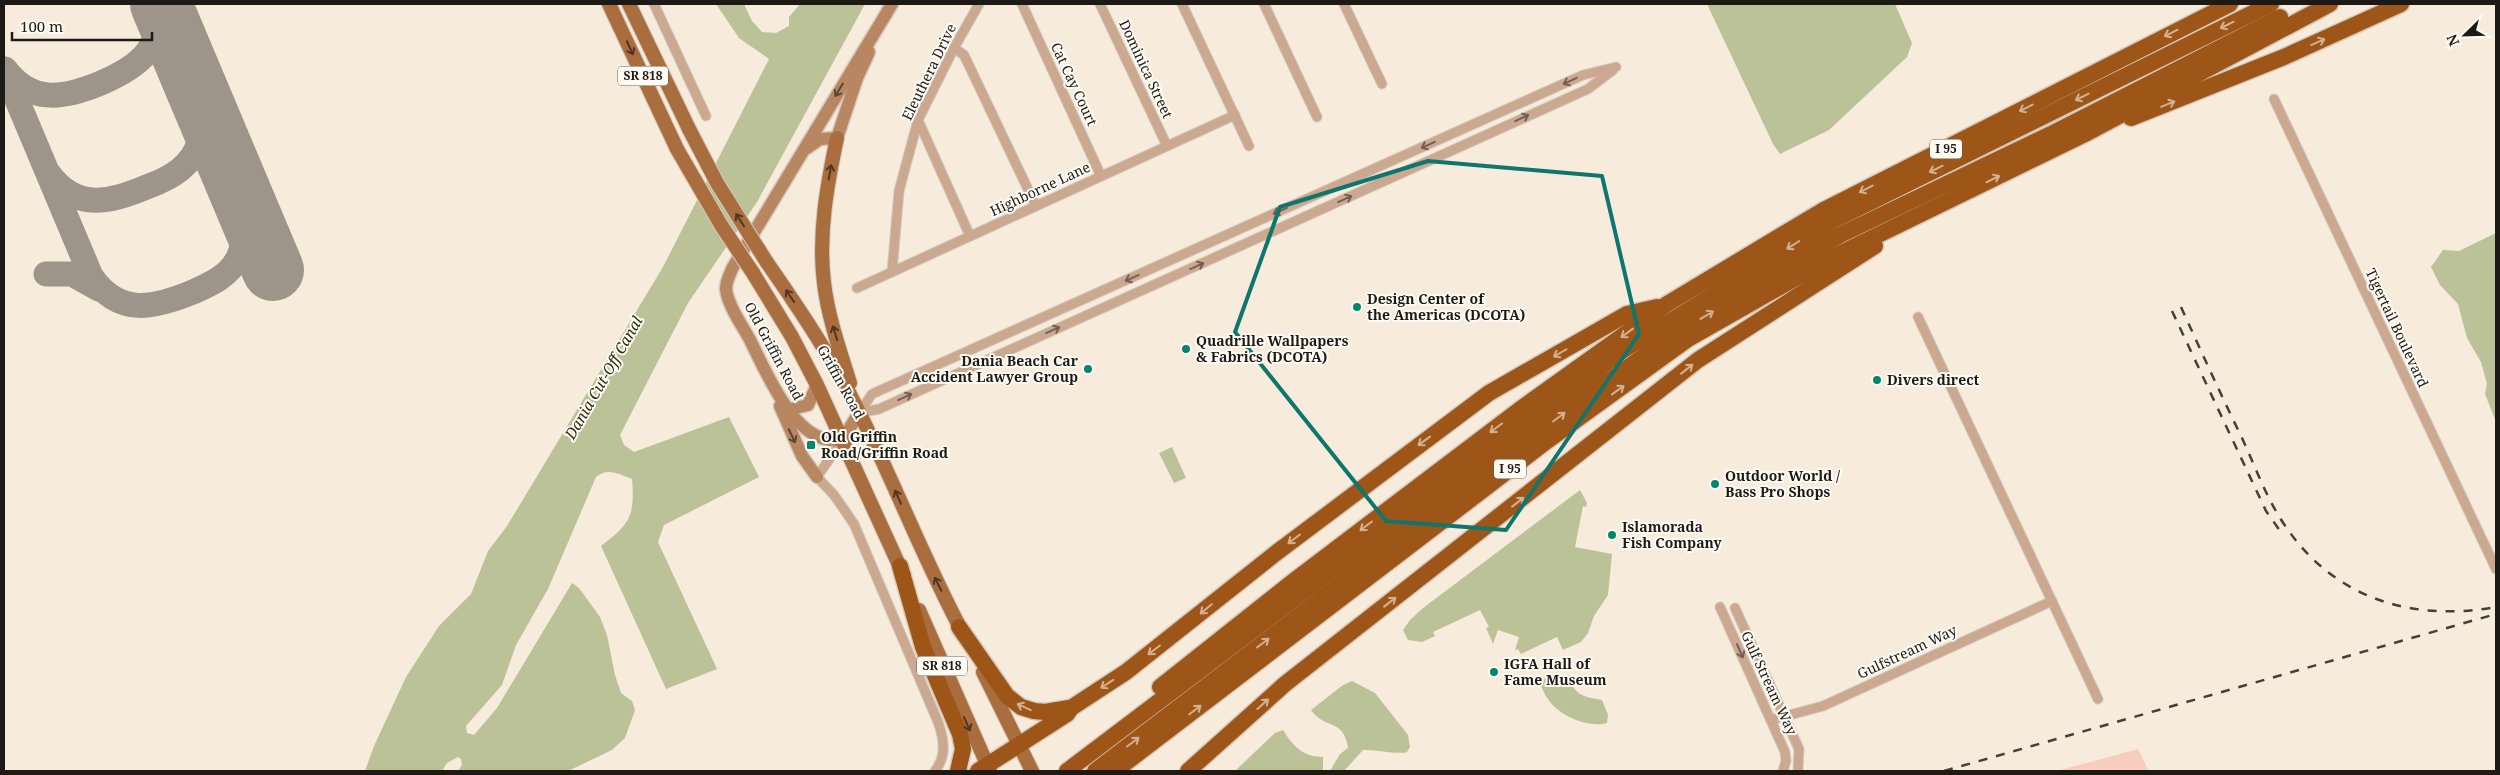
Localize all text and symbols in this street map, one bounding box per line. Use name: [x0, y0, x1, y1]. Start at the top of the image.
scale bar: [12, 10, 152, 42]
north arrow: [2440, 10, 2490, 60]
text: 100 m: [20, 16, 63, 36]
street label: Dominica Street: [1115, 16, 1178, 121]
street label: Eleuthera Drive: [897, 20, 960, 123]
one-way arrow: [2220, 20, 2235, 30]
one-way arrow: [2164, 29, 2179, 38]
text: N: [2442, 31, 2463, 49]
one-way arrow: [2310, 36, 2325, 46]
street label: Cat Cay Court: [1047, 39, 1102, 129]
one-way arrow: [625, 40, 635, 55]
road number: SR 818: [618, 66, 668, 85]
one-way arrow: [1563, 76, 1578, 86]
one-way arrow: [833, 82, 843, 96]
one-way arrow: [2075, 93, 2090, 103]
one-way arrow: [2160, 99, 2175, 109]
one-way arrow: [2019, 103, 2034, 113]
one-way arrow: [1515, 113, 1530, 123]
one-way arrow: [1421, 140, 1436, 150]
road number: I 95: [1930, 140, 1962, 158]
street label: Highborne Lane: [987, 157, 1093, 220]
one-way arrow: [826, 165, 836, 181]
one-way arrow: [1929, 165, 1944, 175]
one-way arrow: [1985, 174, 2000, 184]
one-way arrow: [1859, 185, 1874, 194]
one-way arrow: [1337, 194, 1352, 203]
one-way arrow: [1273, 207, 1288, 217]
one-way arrow: [735, 213, 745, 227]
one-way arrow: [1786, 241, 1800, 251]
one-way arrow: [1189, 261, 1204, 270]
street label: Tigertail Boulevard: [2362, 265, 2434, 391]
one-way arrow: [1124, 274, 1139, 284]
one-way arrow: [785, 289, 795, 303]
place label: Design Center of the Americas (DCOTA): [1367, 289, 1525, 324]
street label: Old Griffin Road: [741, 298, 808, 403]
marker: Design Center of the Americas (DCOTA): [1351, 301, 1363, 313]
one-way arrow: [1699, 309, 1713, 319]
water label: Dania Cut-Off Canal: [559, 312, 647, 443]
one-way arrow: [829, 325, 839, 341]
one-way arrow: [1045, 325, 1060, 335]
one-way arrow: [1620, 328, 1634, 338]
place label: Quadrille Wallpapers & Fabrics (DCOTA): [1196, 331, 1349, 366]
street label: Griffin Road: [813, 342, 870, 422]
marker: Quadrille Wallpapers & Fabrics (DCOTA): [1180, 343, 1192, 355]
one-way arrow: [1553, 348, 1567, 358]
place label: Dania Beach Car Accident Lawyer Group: [911, 351, 1079, 386]
marker: Dania Beach Car Accident Lawyer Group: [1082, 363, 1094, 375]
one-way arrow: [1680, 363, 1693, 374]
place label: Divers direct: [1887, 370, 1980, 389]
marker: Divers direct: [1871, 374, 1883, 386]
one-way arrow: [1611, 385, 1625, 395]
one-way arrow: [897, 392, 912, 402]
one-way arrow: [1552, 412, 1565, 423]
one-way arrow: [1489, 423, 1503, 433]
place label: Old Griffin Road/Griffin Road: [821, 427, 948, 462]
one-way arrow: [788, 428, 797, 443]
one-way arrow: [1417, 436, 1431, 446]
marker: Old Griffin Road/Griffin Road: [805, 439, 817, 451]
road number: I 95: [1494, 459, 1526, 478]
place label: Outdoor World / Bass Pro Shops: [1725, 466, 1841, 501]
marker: Outdoor World / Bass Pro Shops: [1709, 478, 1721, 490]
one-way arrow: [892, 490, 902, 505]
one-way arrow: [1511, 497, 1525, 507]
place label: Islamorada Fish Company: [1622, 517, 1723, 552]
one-way arrow: [1359, 521, 1373, 531]
marker: Islamorada Fish Company: [1606, 529, 1618, 541]
one-way arrow: [1288, 534, 1301, 545]
one-way arrow: [933, 577, 942, 592]
one-way arrow: [1383, 597, 1396, 608]
one-way arrow: [1200, 604, 1213, 615]
street label: Gulfstream Way: [1854, 620, 1960, 683]
street label: Gulf Stream Way: [1737, 628, 1802, 738]
one-way arrow: [1256, 638, 1270, 648]
one-way arrow: [1735, 643, 1745, 658]
one-way arrow: [1147, 645, 1161, 655]
place label: IGFA Hall of Fame Museum: [1504, 654, 1607, 689]
road number: SR 818: [917, 656, 967, 676]
marker: IGFA Hall of Fame Museum: [1488, 666, 1500, 678]
one-way arrow: [1101, 679, 1115, 689]
one-way arrow: [1257, 698, 1270, 710]
one-way arrow: [1017, 701, 1032, 711]
one-way arrow: [1188, 704, 1201, 715]
one-way arrow: [963, 716, 973, 731]
one-way arrow: [1126, 736, 1139, 747]

